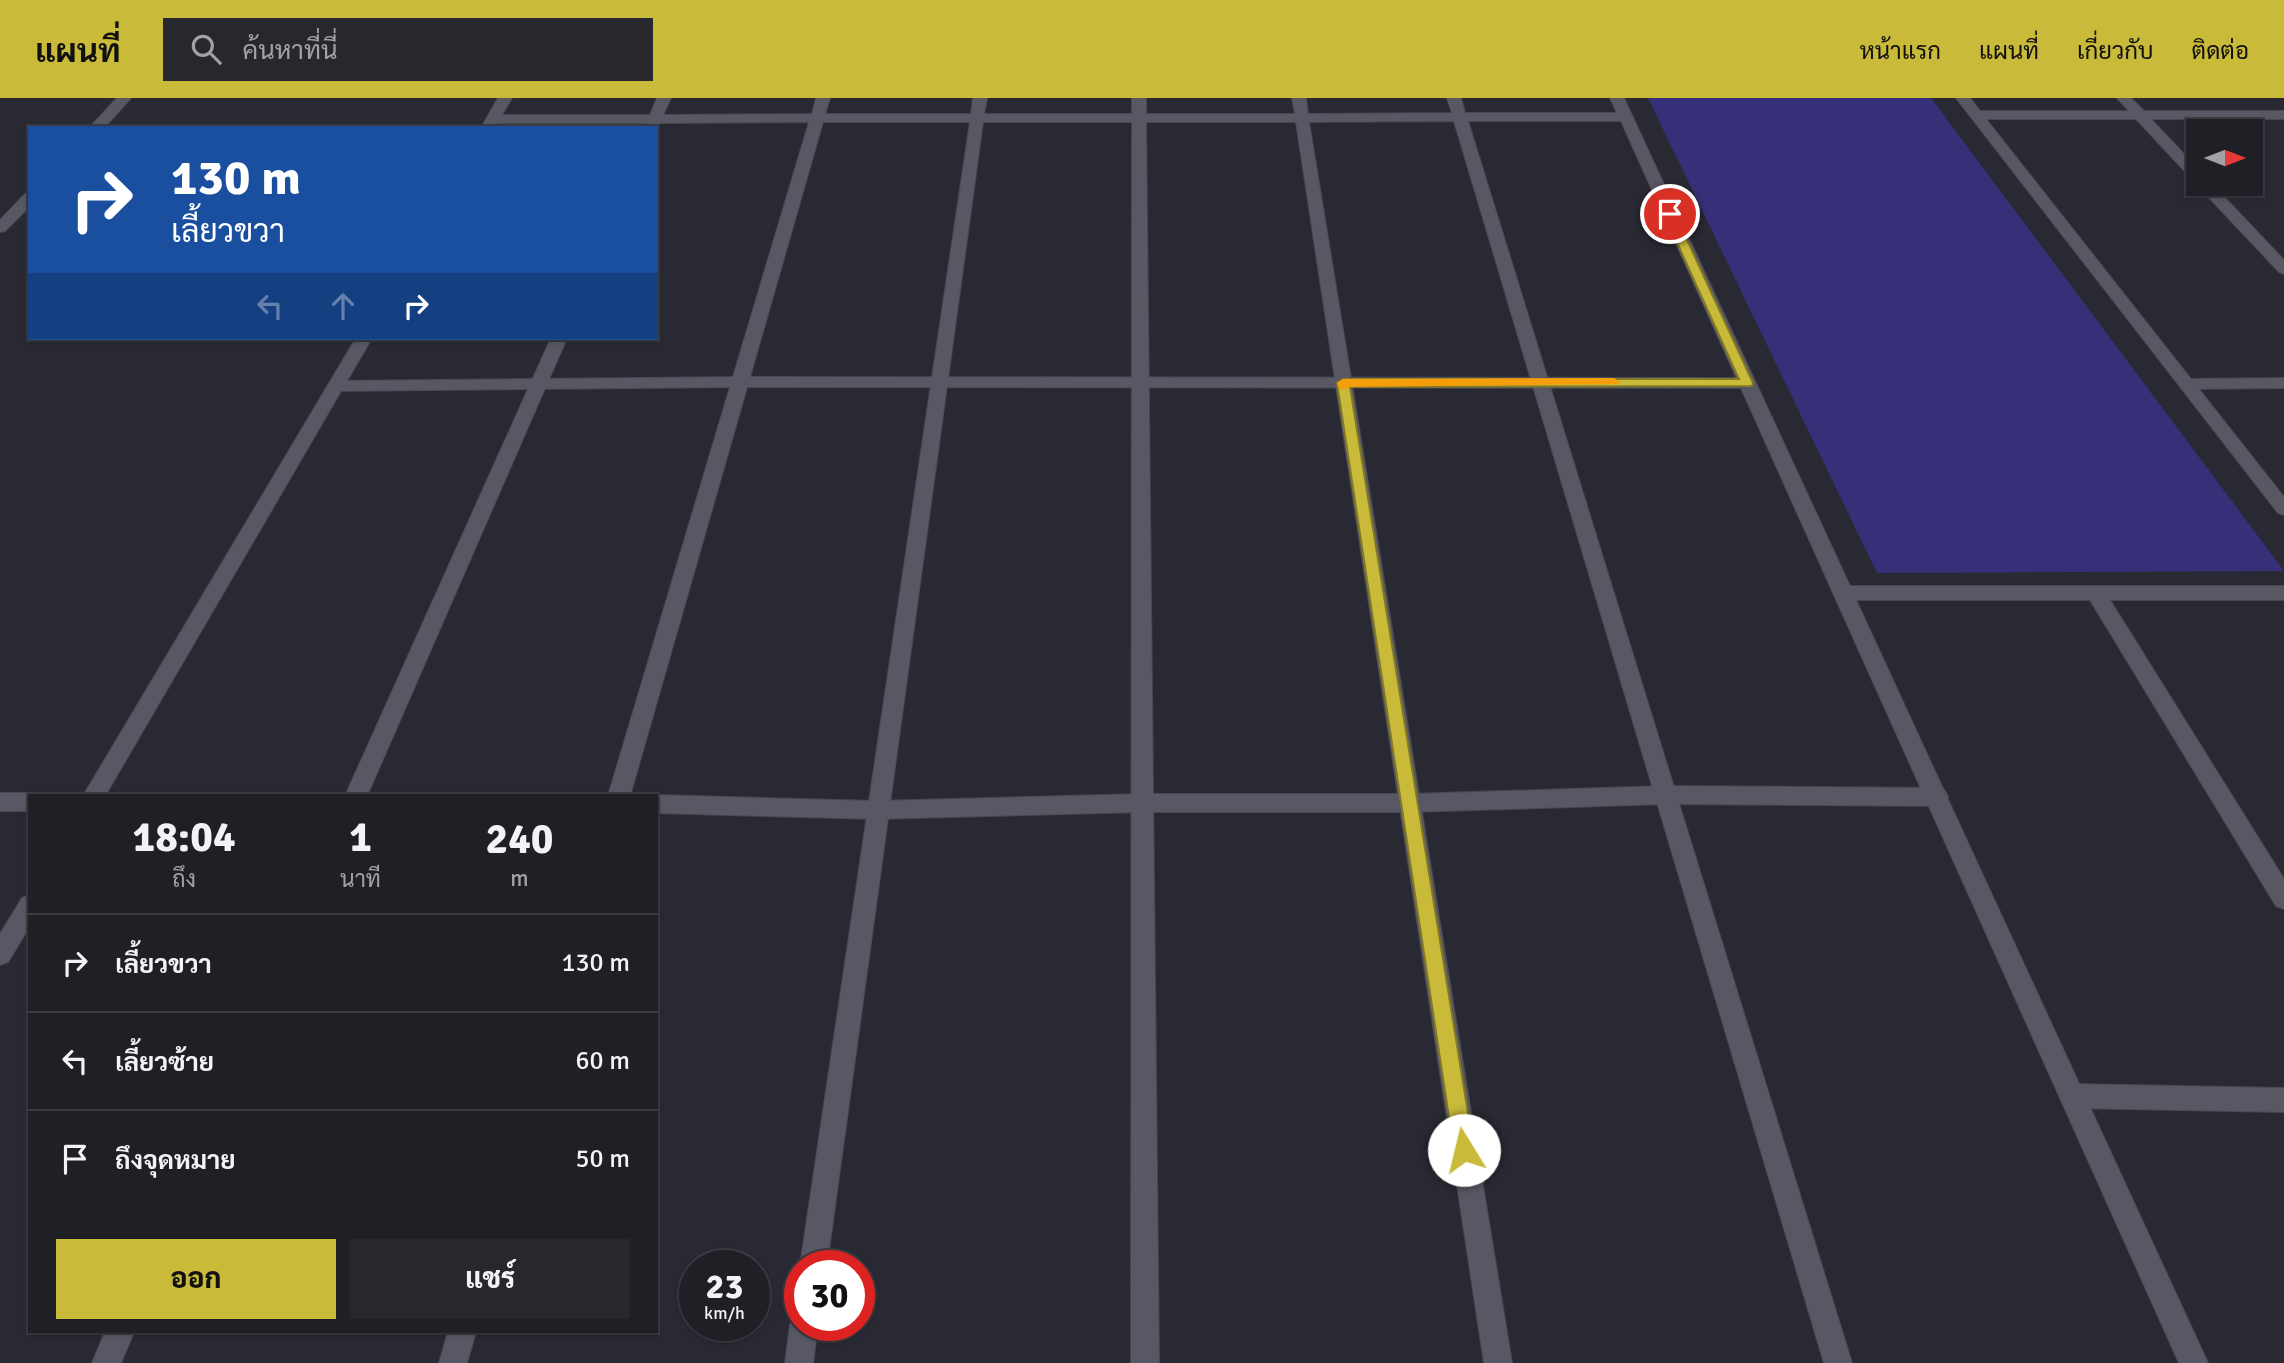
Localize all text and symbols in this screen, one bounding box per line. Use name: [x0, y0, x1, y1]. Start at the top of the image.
search box: [163, 18, 653, 81]
icon: search: [187, 30, 225, 68]
text: แผนที่: [35, 31, 121, 72]
text: ค้นหาที่นี่: [243, 35, 338, 67]
text: หน้าแรก: [1860, 36, 1941, 66]
text: แผนที่: [1979, 36, 2039, 66]
text: เกี่ยวกับ: [2077, 36, 2154, 66]
text: ติดต่อ: [2192, 36, 2249, 66]
north arrow: [2186, 119, 2263, 196]
map controls: [2186, 119, 2263, 196]
text: 130 m: [171, 148, 301, 208]
icon: right: [56, 154, 147, 245]
pin: [1640, 184, 1700, 244]
icon: arrive: [1651, 195, 1689, 233]
text: เลี้ยวขวา: [171, 212, 285, 251]
icon: left: [251, 287, 289, 325]
icon: ahead: [324, 287, 362, 325]
icon: right: [397, 287, 435, 325]
text: 18:04: [132, 812, 236, 863]
text: 1: [349, 812, 372, 863]
text: 240: [485, 814, 554, 865]
text: m: [510, 864, 529, 893]
text: ถึง: [172, 865, 196, 894]
text: นาที: [340, 865, 381, 894]
icon: right: [56, 944, 94, 982]
text: 130 m: [561, 947, 630, 979]
text: เลี้ยวขวา: [115, 949, 212, 981]
icon: left: [56, 1042, 94, 1080]
text: 60 m: [575, 1045, 630, 1077]
text: เลี้ยวซ้าย: [115, 1047, 214, 1079]
position arrow: [1427, 1113, 1501, 1187]
icon: arrive: [56, 1140, 94, 1178]
text: 50 m: [575, 1143, 630, 1175]
text: ถึงจุดหมาย: [115, 1145, 236, 1177]
button: ออก: [56, 1239, 336, 1319]
button: แชร์: [350, 1239, 630, 1319]
speed limit sign: 30: [784, 1250, 875, 1341]
text: 23: [706, 1265, 743, 1308]
text: km/h: [704, 1302, 745, 1324]

